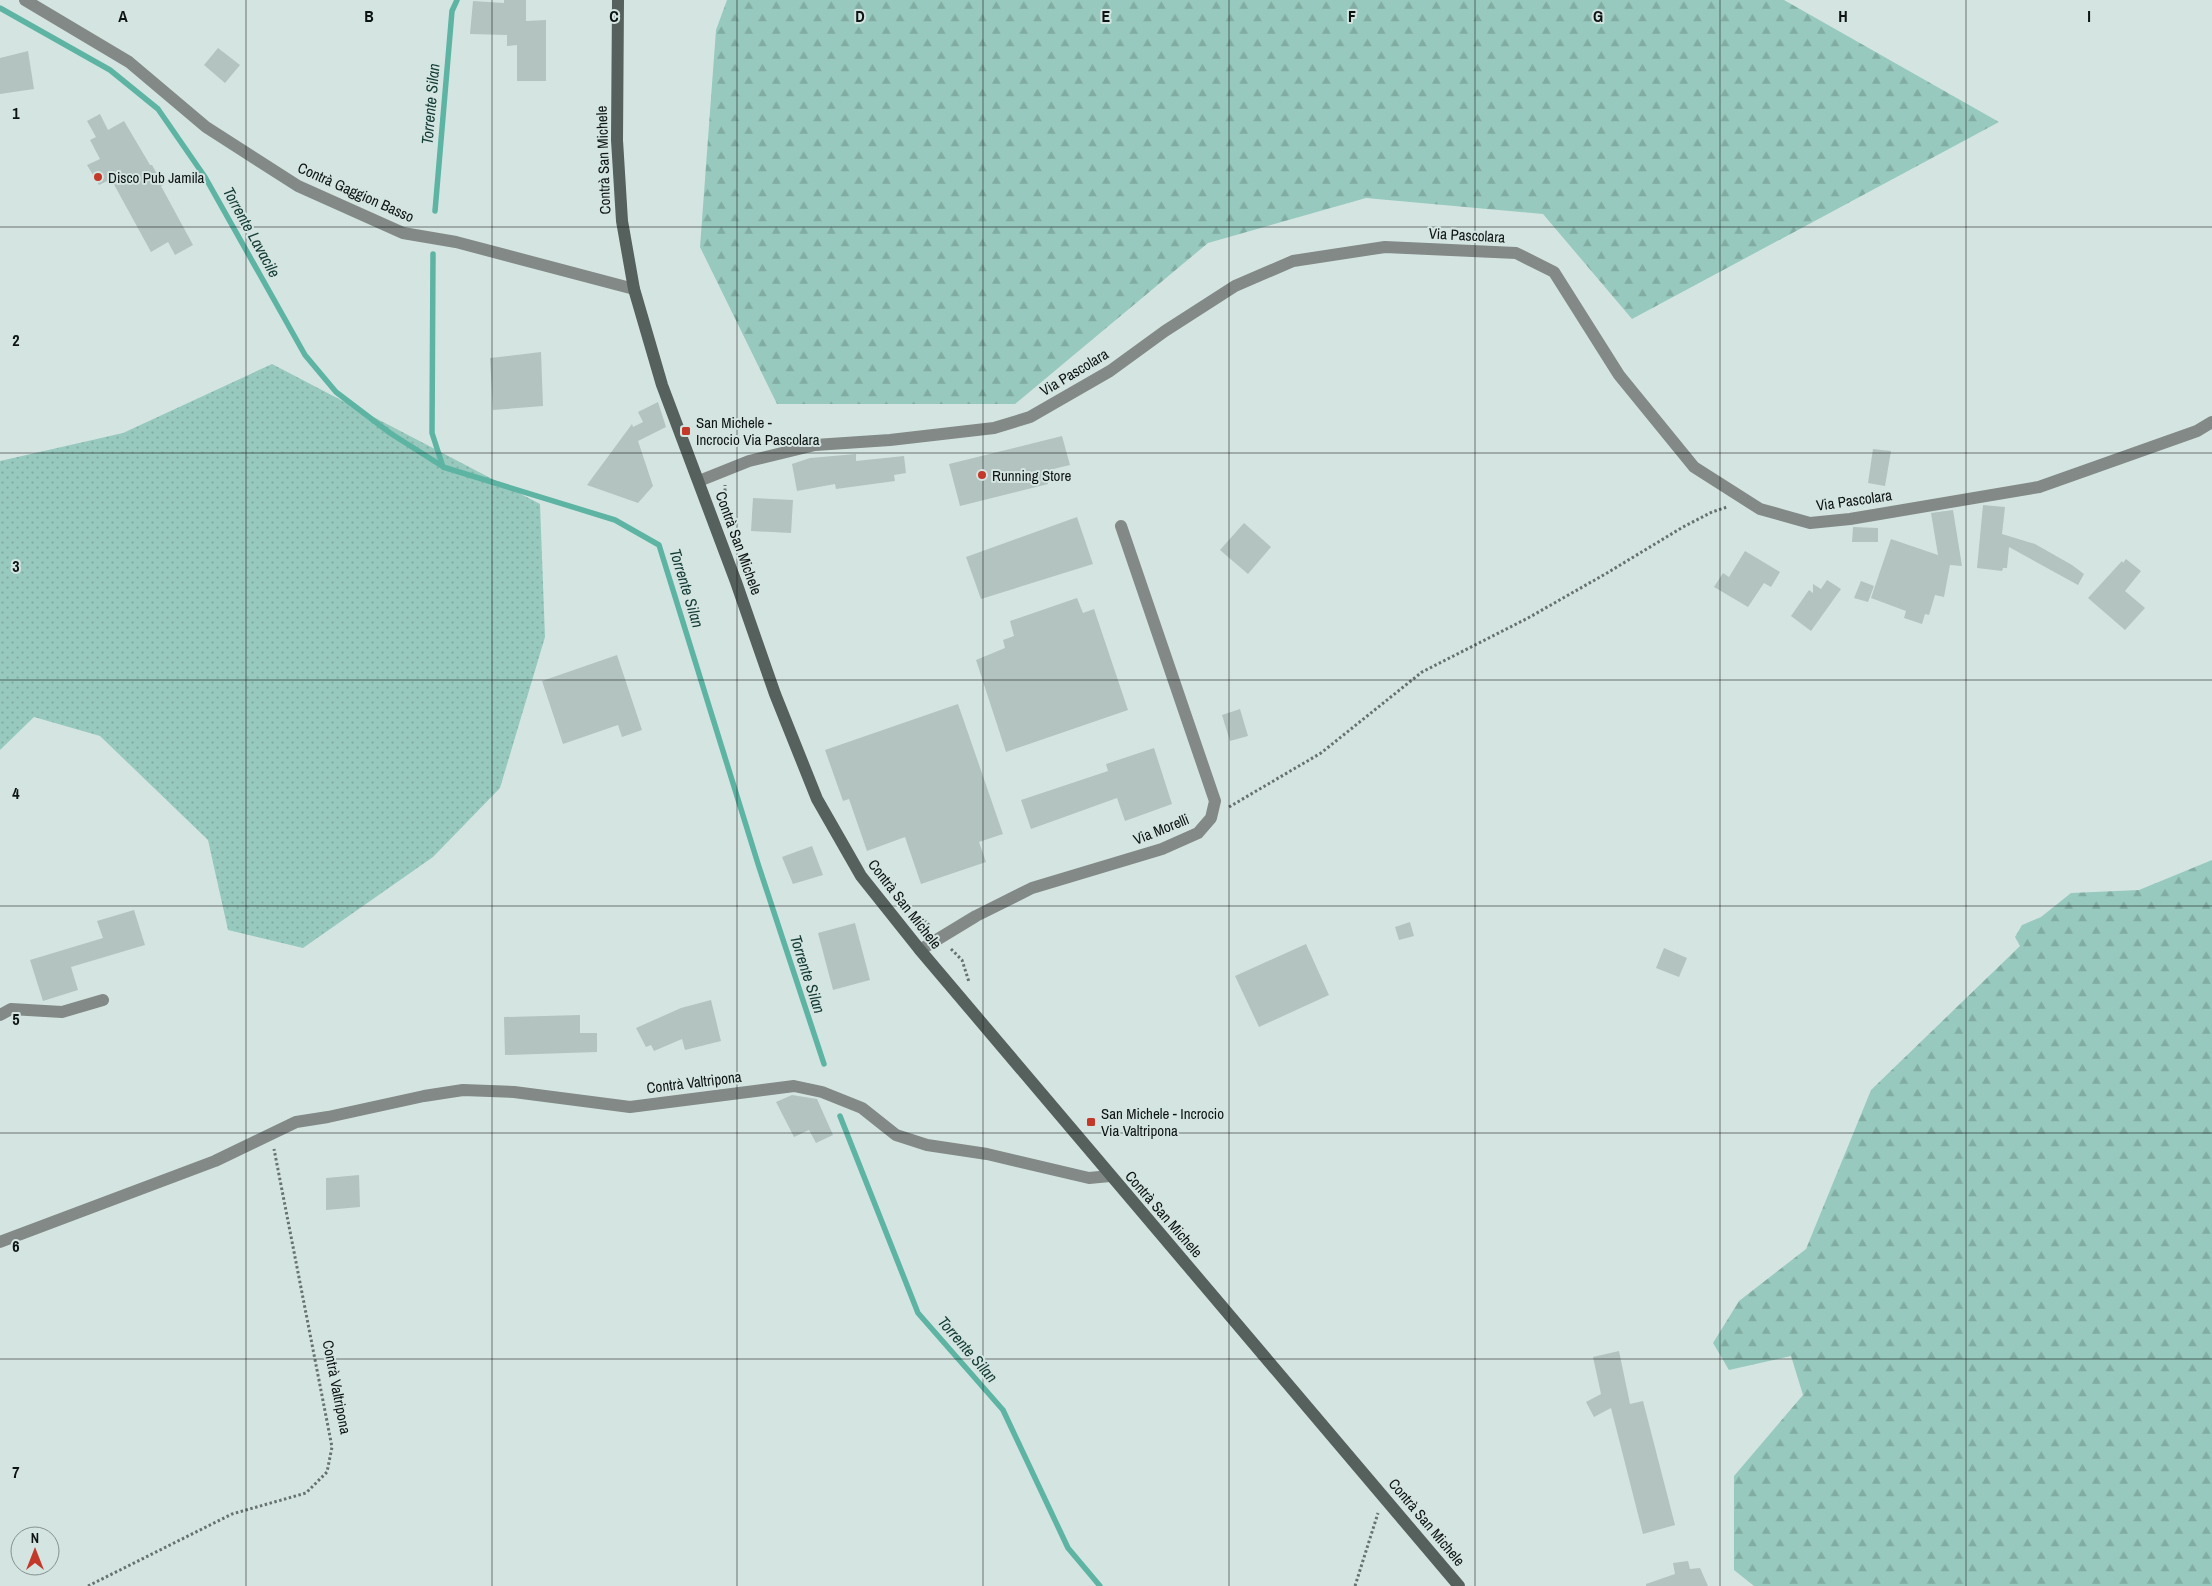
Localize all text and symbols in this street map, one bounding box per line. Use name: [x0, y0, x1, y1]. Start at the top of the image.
text: A: [118, 5, 128, 27]
text: B: [364, 5, 374, 27]
text: C: [609, 5, 619, 27]
text: D: [855, 5, 865, 27]
text: E: [1102, 5, 1111, 27]
text: F: [1348, 5, 1356, 27]
text: G: [1593, 5, 1603, 27]
text: H: [1838, 5, 1848, 27]
text: I: [2087, 5, 2091, 27]
water label: Torrente Silan: [415, 63, 445, 145]
text: 1: [12, 102, 20, 124]
street label: Contrà San Michele: [591, 105, 615, 215]
street label: Contrà Gaggion Basso: [295, 157, 418, 227]
place label: Disco Pub Jamila: [108, 167, 205, 188]
marker: Disco Pub Jamila: [92, 171, 104, 183]
water label: Torrente Lavacile: [218, 183, 286, 281]
street label: Via Pascolara: [1428, 223, 1506, 247]
text: 2: [12, 329, 20, 351]
street label: Via Pascolara: [1036, 343, 1112, 401]
place label: San Michele - Incrocio Via Pascolara: [696, 412, 820, 450]
marker: San Michele - Incrocio Via Pascolara: [680, 425, 692, 437]
place label: Running Store: [992, 465, 1071, 486]
marker: Running Store: [976, 469, 988, 481]
street label: Via Pascolara: [1815, 484, 1893, 516]
street label: Contrà San Michele: [711, 488, 768, 598]
water label: Torrente Silan: [665, 546, 709, 630]
text: 3: [12, 555, 20, 577]
text: 4: [12, 782, 20, 804]
street label: Via Morelli: [1130, 808, 1192, 850]
street label: Contrà San Michele: [863, 855, 947, 953]
water label: Torrente Silan: [785, 932, 831, 1016]
text: 5: [12, 1008, 20, 1030]
street label: Contrà Valtripona: [645, 1066, 743, 1098]
place label: San Michele - Incrocio Via Valtripona: [1101, 1103, 1224, 1141]
marker: San Michele - Incrocio Via Valtripona: [1085, 1116, 1097, 1128]
street label: Contrà San Michele: [1120, 1166, 1208, 1262]
text: 6: [12, 1235, 20, 1257]
water label: Torrente Silan: [933, 1311, 1003, 1387]
street label: Contrà Valtripona: [318, 1338, 356, 1436]
text: 7: [12, 1461, 20, 1483]
street label: Contrà San Michele: [1384, 1474, 1470, 1571]
north arrow: [10, 1526, 60, 1576]
text: N: [31, 1529, 39, 1547]

